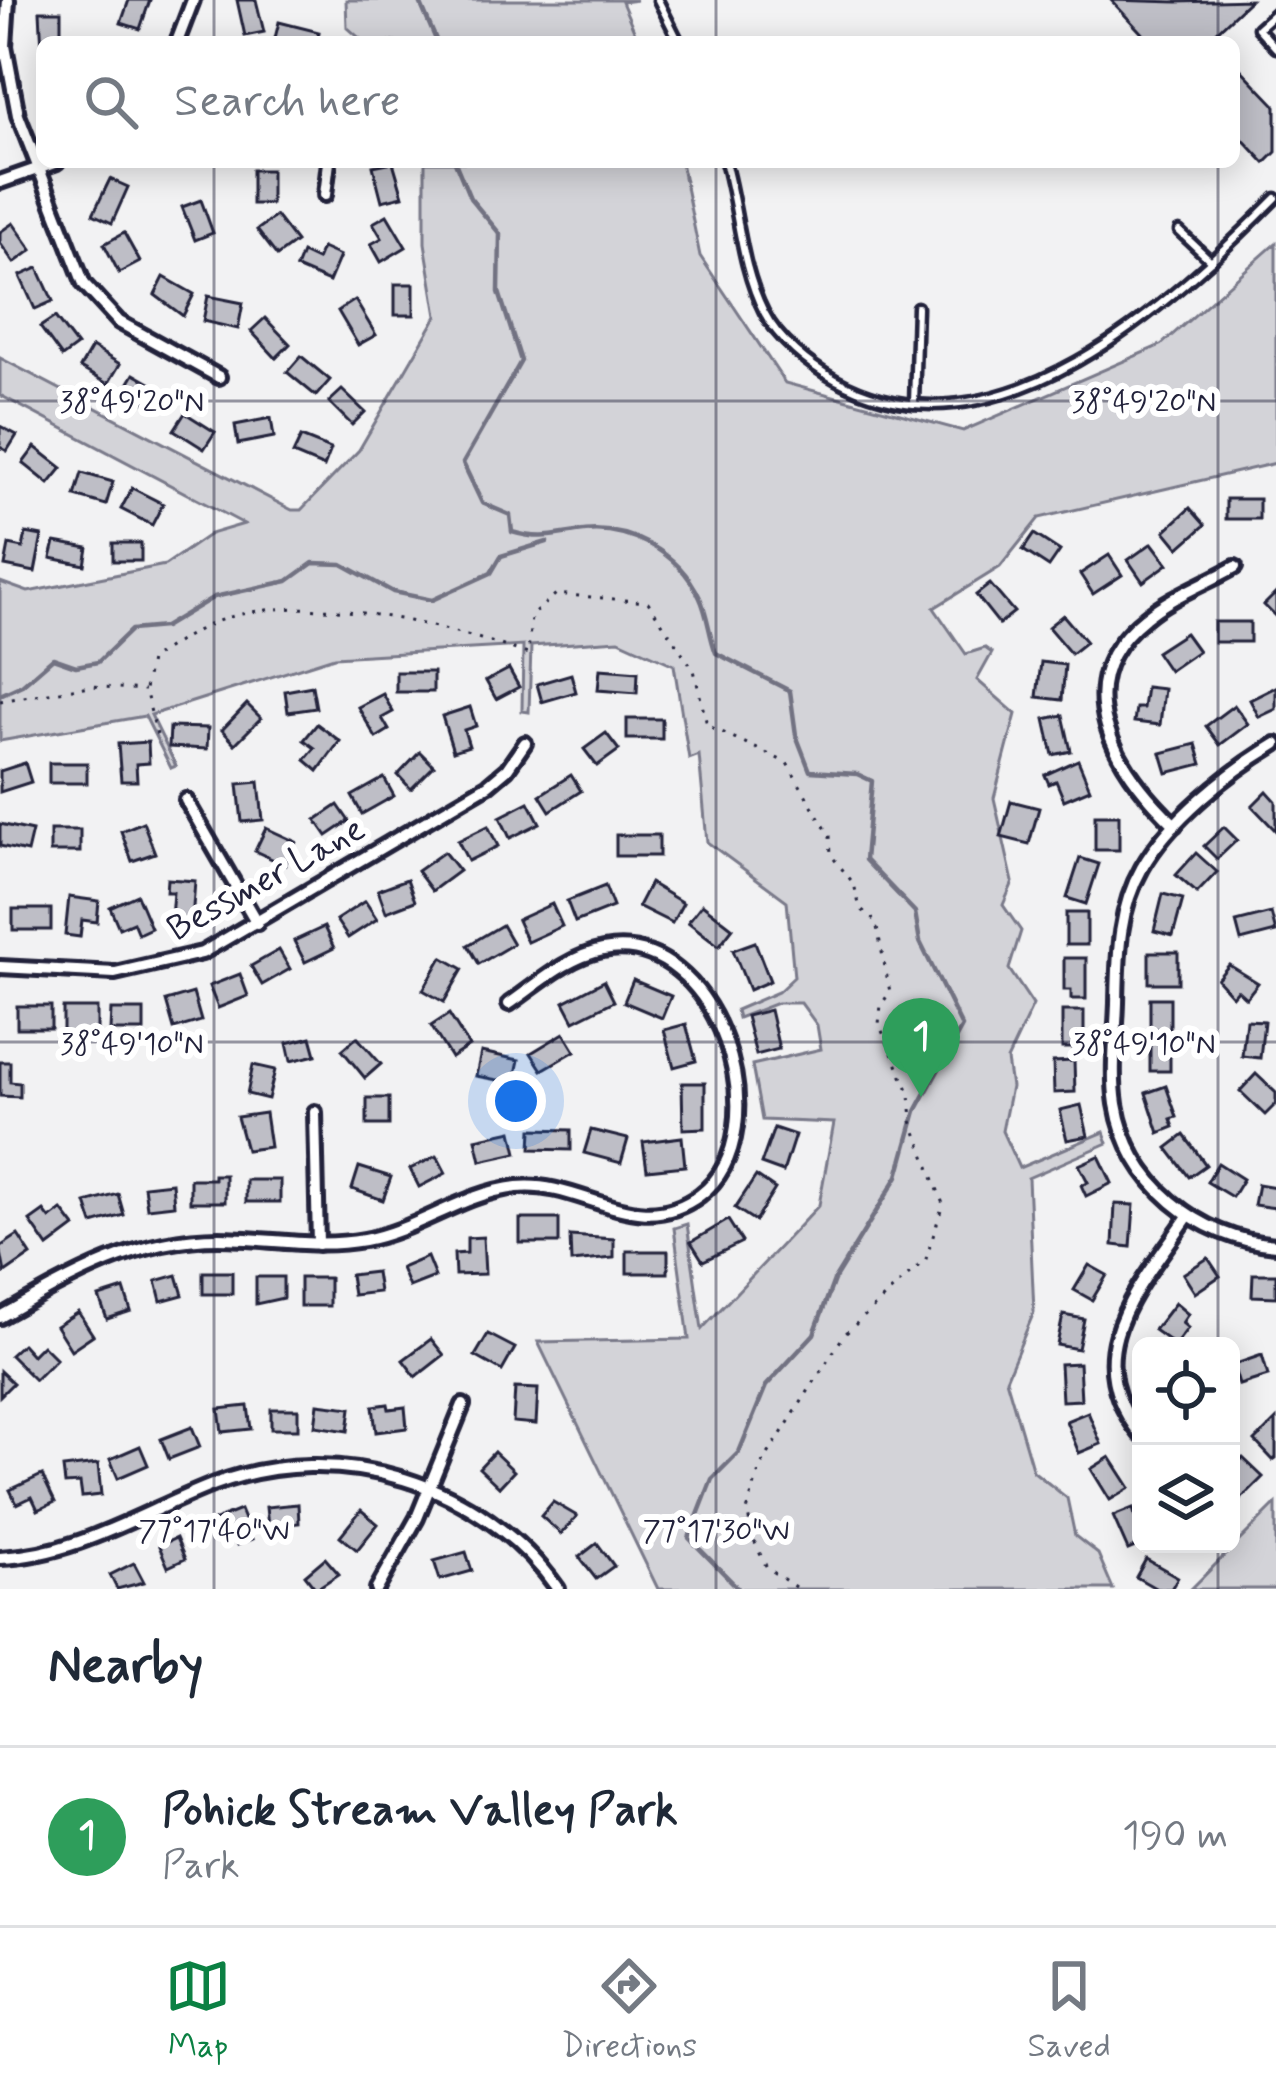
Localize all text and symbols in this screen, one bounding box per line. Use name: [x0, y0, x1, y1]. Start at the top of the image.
search box: [36, 36, 1240, 168]
icon: search: [78, 69, 144, 135]
text: Search here: [174, 73, 401, 132]
text: 38°49'20"N: [60, 383, 204, 422]
text: 38°49'20"N: [1072, 383, 1216, 422]
street label: Bessmer Lane: [160, 806, 374, 954]
pin: 1: [882, 998, 960, 1097]
text: 38°49'10"N: [60, 1025, 204, 1064]
text: 38°49'10"N: [1072, 1025, 1216, 1064]
your location: [486, 1071, 546, 1131]
map controls: [1132, 1337, 1240, 1553]
button: locate: [1132, 1337, 1240, 1445]
button: layers: [1132, 1445, 1240, 1553]
text: 77°17'40"W: [138, 1512, 290, 1551]
text: 77°17'30"W: [642, 1512, 790, 1551]
text: Nearby: [48, 1634, 203, 1700]
text: Pohick Stream Valley Park: [162, 1782, 678, 1841]
text: 1: [78, 1811, 96, 1862]
text: 190 m: [1122, 1811, 1228, 1862]
text: Park: [162, 1841, 240, 1892]
tab: Map: [165, 1953, 231, 2069]
tab: Directions: [561, 1953, 697, 2069]
tab: Saved: [1027, 1953, 1111, 2069]

